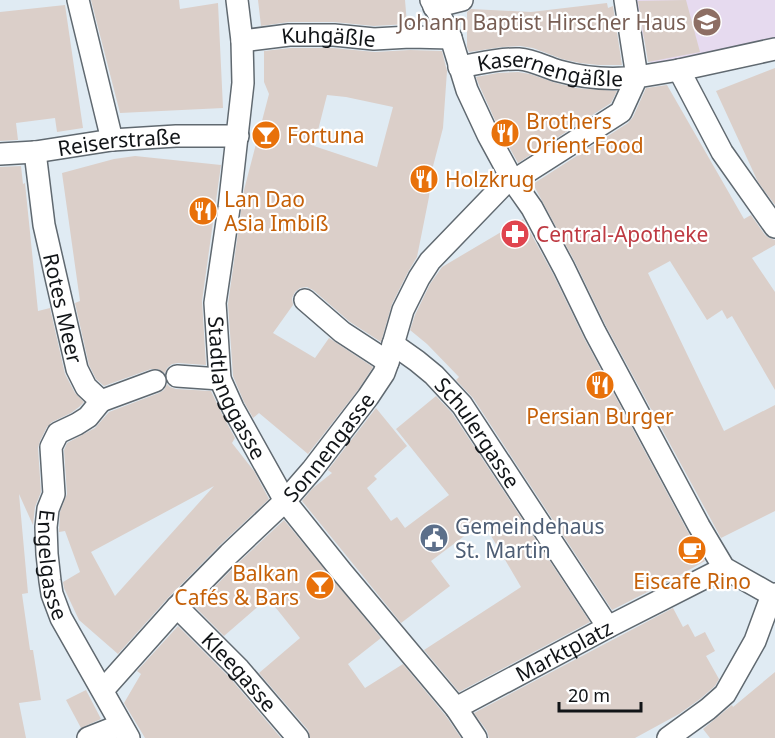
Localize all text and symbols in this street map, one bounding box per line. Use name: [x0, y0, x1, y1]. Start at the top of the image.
school or university icon: Johann Baptist Hirscher Haus: [691, 6, 723, 38]
place label: Johann Baptist Hirscher Haus: [396, 8, 686, 36]
street label: Kuhgäßle: [280, 20, 377, 53]
street label: Kasernengäßle: [475, 45, 623, 92]
place label: Brothers Orient Food: [526, 107, 644, 159]
restaurant icon: Brothers Orient Food: [489, 117, 521, 149]
bar icon: Fortuna: [250, 119, 282, 151]
place label: Fortuna: [287, 121, 365, 149]
street label: Reiserstraße: [56, 122, 182, 162]
restaurant icon: Holzkrug: [408, 163, 440, 195]
place label: Holzkrug: [445, 165, 534, 193]
place label: Lan Dao Asia Imbiß: [224, 185, 328, 237]
restaurant icon: Lan Dao Asia Imbiß: [187, 195, 219, 227]
pharmacy icon: Central-Apotheke: [499, 218, 531, 250]
place label: Central-Apotheke: [536, 220, 708, 248]
street label: Rotes Meer: [37, 250, 89, 366]
street label: Stadtlanggasse: [202, 315, 273, 464]
restaurant icon: Persian Burger: [584, 369, 616, 401]
street label: Schulergasse: [429, 371, 527, 493]
street label: Sonnengasse: [277, 387, 380, 508]
place label: Persian Burger: [526, 402, 674, 430]
street label: Engelgasse: [32, 508, 75, 624]
place label: Gemeindehaus St. Martin: [455, 512, 605, 564]
public building icon: Gemeindehaus St. Martin: [418, 522, 450, 554]
cafe icon: Eiscafe Rino: [676, 534, 708, 566]
place label: Balkan Cafés & Bars: [174, 559, 299, 611]
place label: Eiscafe Rino: [633, 567, 751, 595]
bar icon: Balkan Cafés & Bars: [304, 569, 336, 601]
street label: Marktplatz: [510, 613, 617, 688]
street label: Kleegasse: [196, 626, 283, 717]
scale bar: [559, 675, 642, 713]
text: 20 m: [568, 683, 610, 707]

